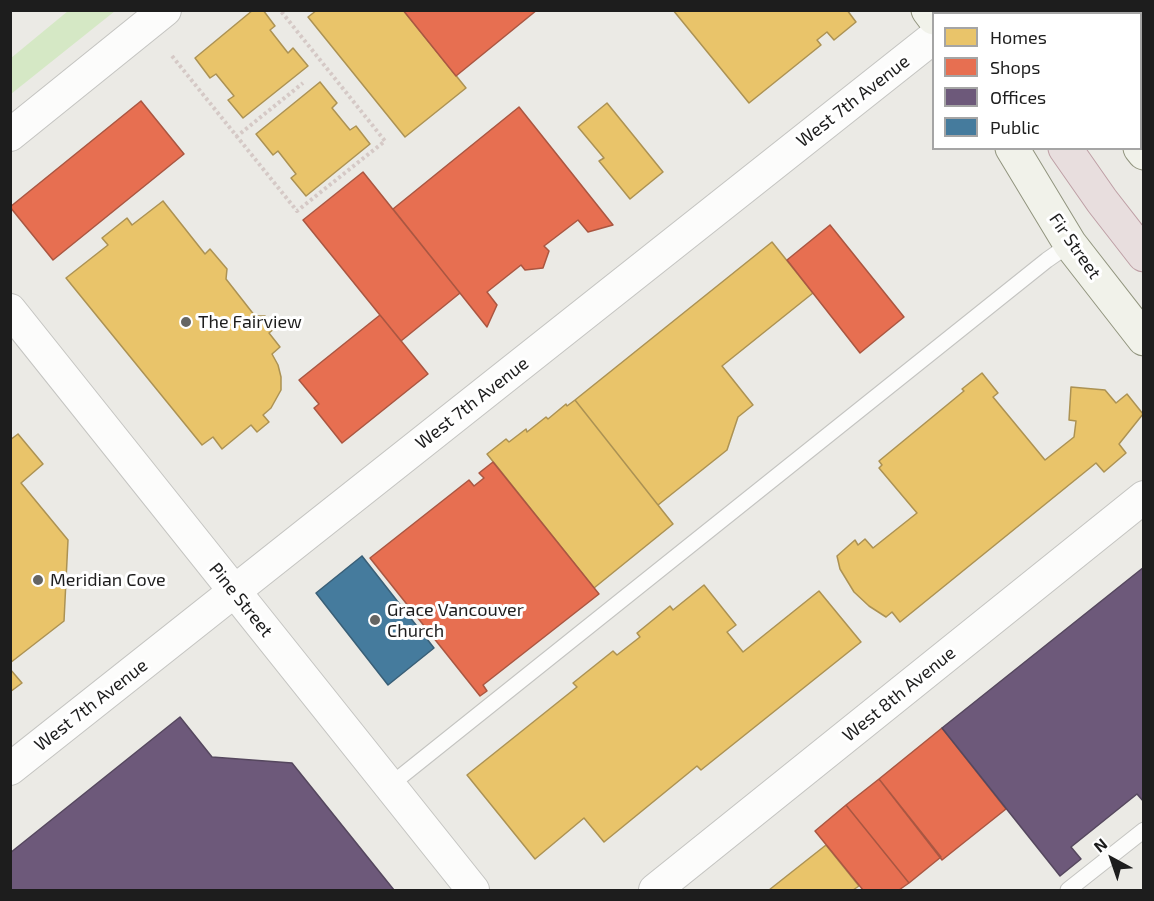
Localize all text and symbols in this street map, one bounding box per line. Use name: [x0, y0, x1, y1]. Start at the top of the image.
legend: [932, 12, 1142, 150]
text: Homes: [990, 26, 1047, 48]
street label: West 7th Avenue: [792, 50, 914, 152]
text: Shops: [990, 56, 1040, 78]
text: Offices: [990, 86, 1046, 108]
text: Public: [990, 116, 1040, 138]
street label: Fir Street: [1045, 209, 1105, 283]
place label: The Fairview: [198, 311, 302, 333]
marker: The Fairview: [179, 315, 193, 329]
street label: West 7th Avenue: [411, 352, 533, 454]
street label: Pine Street: [205, 559, 277, 641]
place label: Meridian Cove: [50, 569, 166, 591]
marker: Meridian Cove: [31, 573, 45, 587]
place label: Grace Vancouver Church: [387, 599, 524, 642]
marker: Grace Vancouver Church: [368, 613, 382, 627]
street label: West 8th Avenue: [838, 642, 960, 746]
street label: West 7th Avenue: [30, 654, 152, 756]
north arrow: [1082, 829, 1142, 889]
text: N: [1090, 834, 1111, 856]

